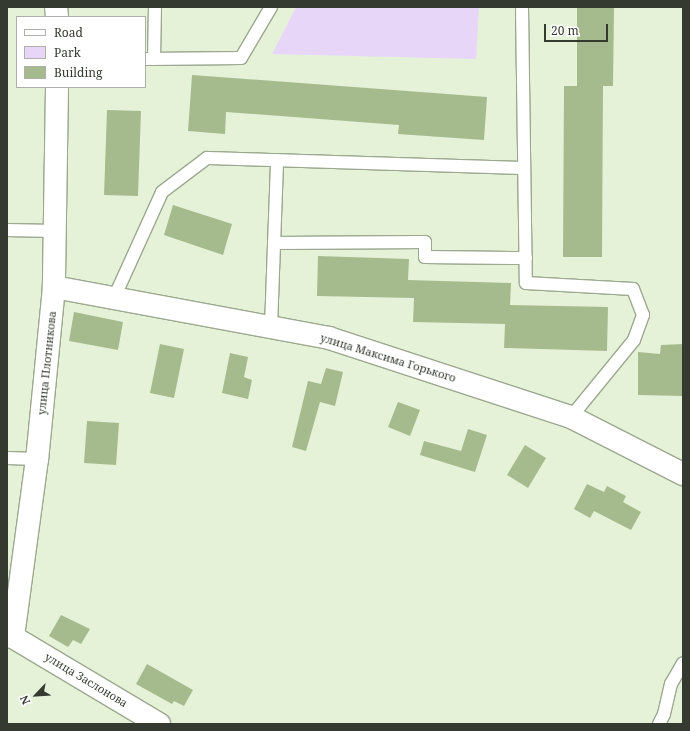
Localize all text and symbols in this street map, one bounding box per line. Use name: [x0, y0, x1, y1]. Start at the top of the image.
legend: [16, 16, 146, 88]
scale bar: [546, 16, 610, 42]
text: 20 m: [551, 22, 579, 39]
text: Road: [54, 24, 83, 41]
text: Park: [54, 44, 81, 61]
text: Building: [54, 64, 102, 81]
street label: улица Плотникова: [35, 310, 59, 416]
street label: улица Максима Горького: [319, 331, 457, 385]
street label: улица Заслонова: [42, 650, 130, 710]
north arrow: [16, 675, 56, 715]
text: N: [16, 693, 33, 707]

